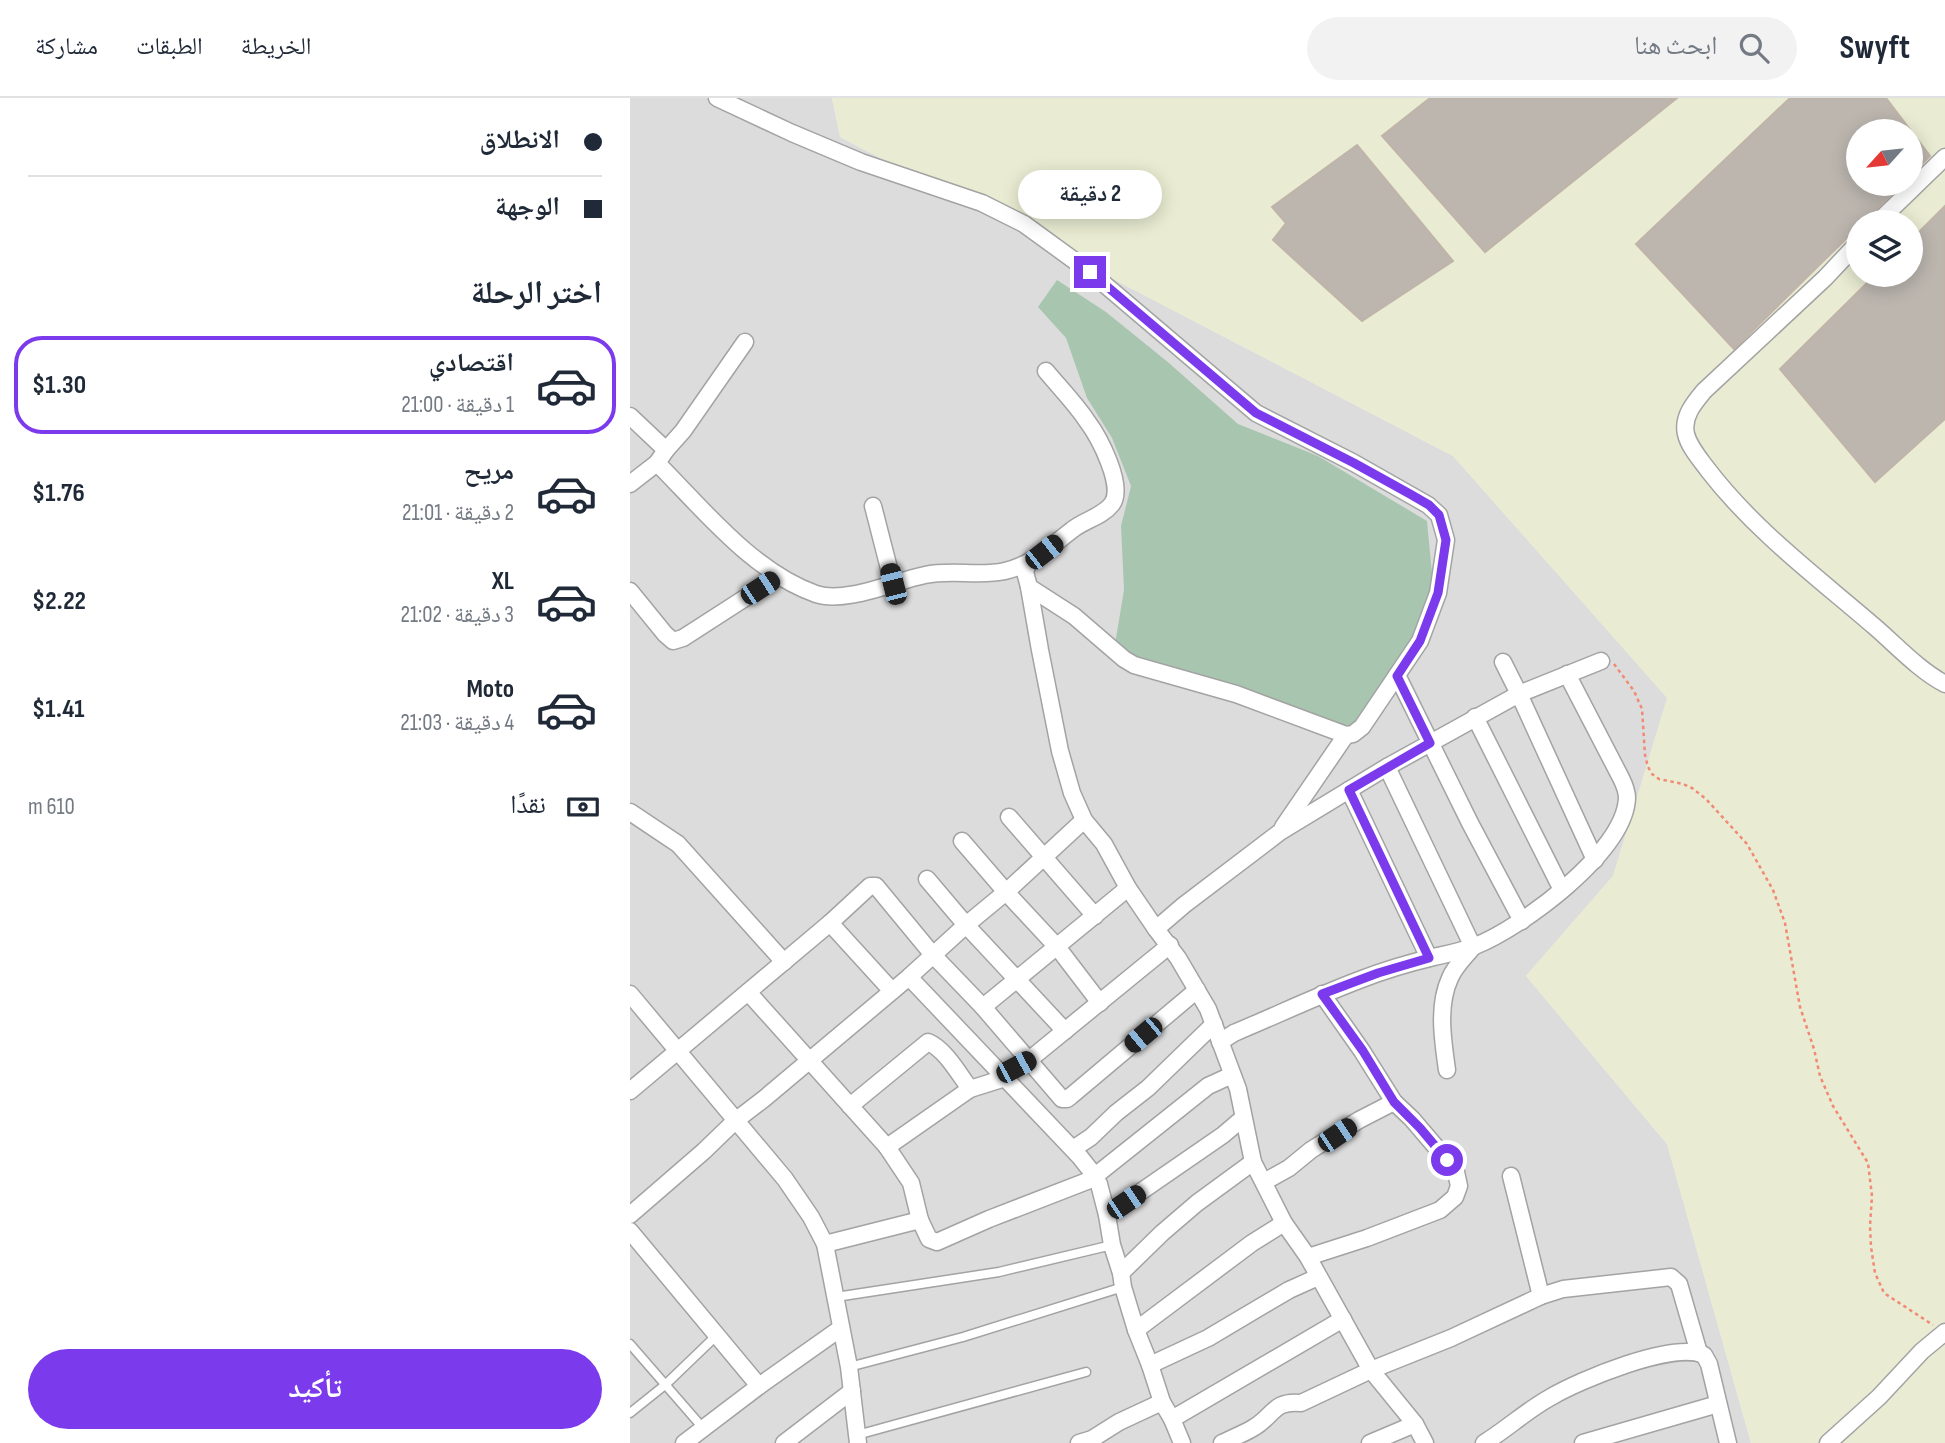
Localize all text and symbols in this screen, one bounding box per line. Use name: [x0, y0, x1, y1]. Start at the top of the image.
search box: [1307, 17, 1797, 80]
text: Swyft: [1839, 28, 1910, 68]
icon: search: [1735, 29, 1773, 67]
text: ابحث هنا: [1634, 31, 1717, 62]
text: مشاركة: [35, 32, 98, 61]
text: الطبقات: [136, 32, 203, 61]
text: الخريطة: [241, 32, 311, 61]
north arrow: [1846, 119, 1923, 196]
map controls: [1846, 119, 1923, 287]
text: الانطلاق: [480, 125, 560, 156]
callout: 2 دقيقة: [1018, 170, 1162, 220]
text: 2 دقيقة: [1059, 180, 1121, 208]
text: الوجهة: [495, 192, 560, 223]
button: layers: [1846, 210, 1923, 287]
route end: [1074, 256, 1106, 288]
text: اختر الرحلة: [471, 274, 602, 313]
text: اقتصادي: [429, 348, 514, 379]
icon: car: [535, 354, 598, 417]
text: $1.30: [32, 370, 86, 401]
text: 1 دقيقة · 21:00: [401, 391, 514, 419]
text: مريح: [464, 456, 514, 487]
icon: car: [535, 462, 598, 525]
text: $1.76: [32, 478, 85, 509]
text: 2 دقيقة · 21:01: [402, 499, 514, 527]
car: [1021, 531, 1068, 573]
car: [878, 561, 909, 607]
text: XL: [492, 566, 514, 597]
car: [737, 568, 784, 608]
icon: car: [535, 570, 598, 633]
text: $2.22: [32, 586, 86, 617]
text: 3 دقيقة · 21:02: [400, 601, 514, 629]
text: Moto: [466, 674, 514, 705]
icon: car: [535, 678, 598, 741]
text: $1.41: [32, 694, 84, 725]
text: 4 دقيقة · 21:03: [400, 709, 514, 737]
icon: cash: [564, 788, 602, 826]
text: نقدًا: [510, 790, 546, 821]
text: 610 m: [28, 793, 75, 821]
car: [1121, 1013, 1166, 1057]
car: [993, 1048, 1040, 1086]
car: [1314, 1115, 1361, 1155]
route start: [1431, 1144, 1463, 1176]
car: [1103, 1182, 1150, 1222]
button: تأكيد: [28, 1349, 602, 1429]

